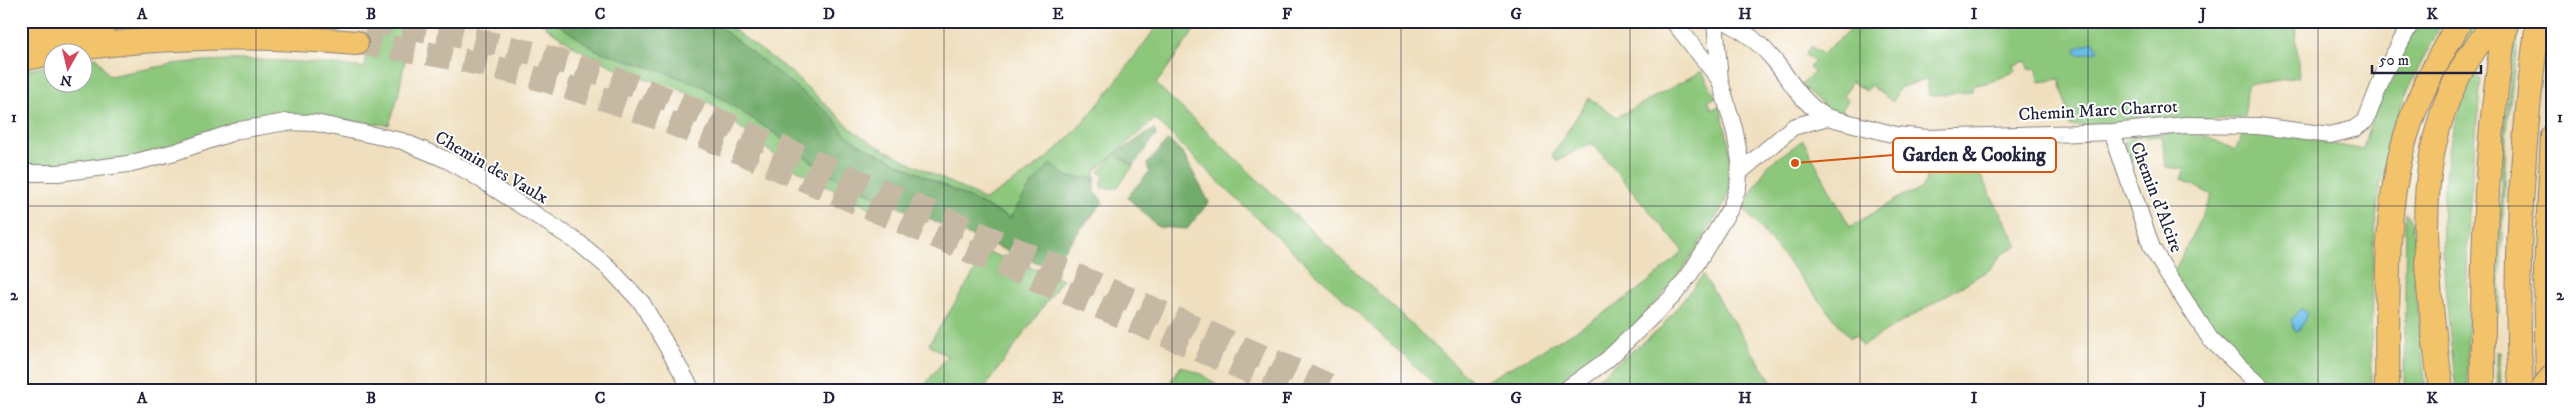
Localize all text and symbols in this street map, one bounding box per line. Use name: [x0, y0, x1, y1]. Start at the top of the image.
text: A: [136, 4, 148, 24]
text: B: [366, 4, 376, 24]
text: C: [595, 4, 605, 24]
text: D: [823, 4, 835, 24]
text: E: [1052, 4, 1064, 24]
text: F: [1282, 4, 1292, 24]
text: G: [1510, 4, 1522, 24]
text: H: [1738, 4, 1752, 24]
text: I: [1971, 4, 1978, 24]
text: J: [2198, 4, 2207, 24]
text: K: [2426, 4, 2438, 24]
north arrow: [42, 42, 92, 92]
scale bar: [2372, 42, 2480, 74]
text: 50 m: [2379, 51, 2409, 70]
text: N: [59, 70, 73, 90]
street label: Chemin Marc Charrot: [2018, 96, 2179, 126]
text: 1: [11, 107, 17, 127]
text: 1: [2557, 107, 2563, 127]
street label: Chemin des Vaulx: [431, 126, 552, 209]
callout: Garden & Cooking: [1893, 138, 2056, 172]
street label: Chemin d'Alcire: [2125, 139, 2187, 256]
text: Garden & Cooking: [1903, 144, 2046, 167]
text: 2: [10, 285, 19, 305]
text: 2: [2556, 285, 2565, 305]
text: A: [136, 388, 148, 408]
text: B: [366, 388, 376, 408]
text: C: [595, 388, 605, 408]
text: D: [823, 388, 835, 408]
text: E: [1052, 388, 1064, 408]
text: F: [1282, 388, 1292, 408]
text: G: [1510, 388, 1522, 408]
text: H: [1738, 388, 1752, 408]
text: I: [1971, 388, 1978, 408]
text: J: [2198, 388, 2207, 408]
text: K: [2426, 388, 2438, 408]

